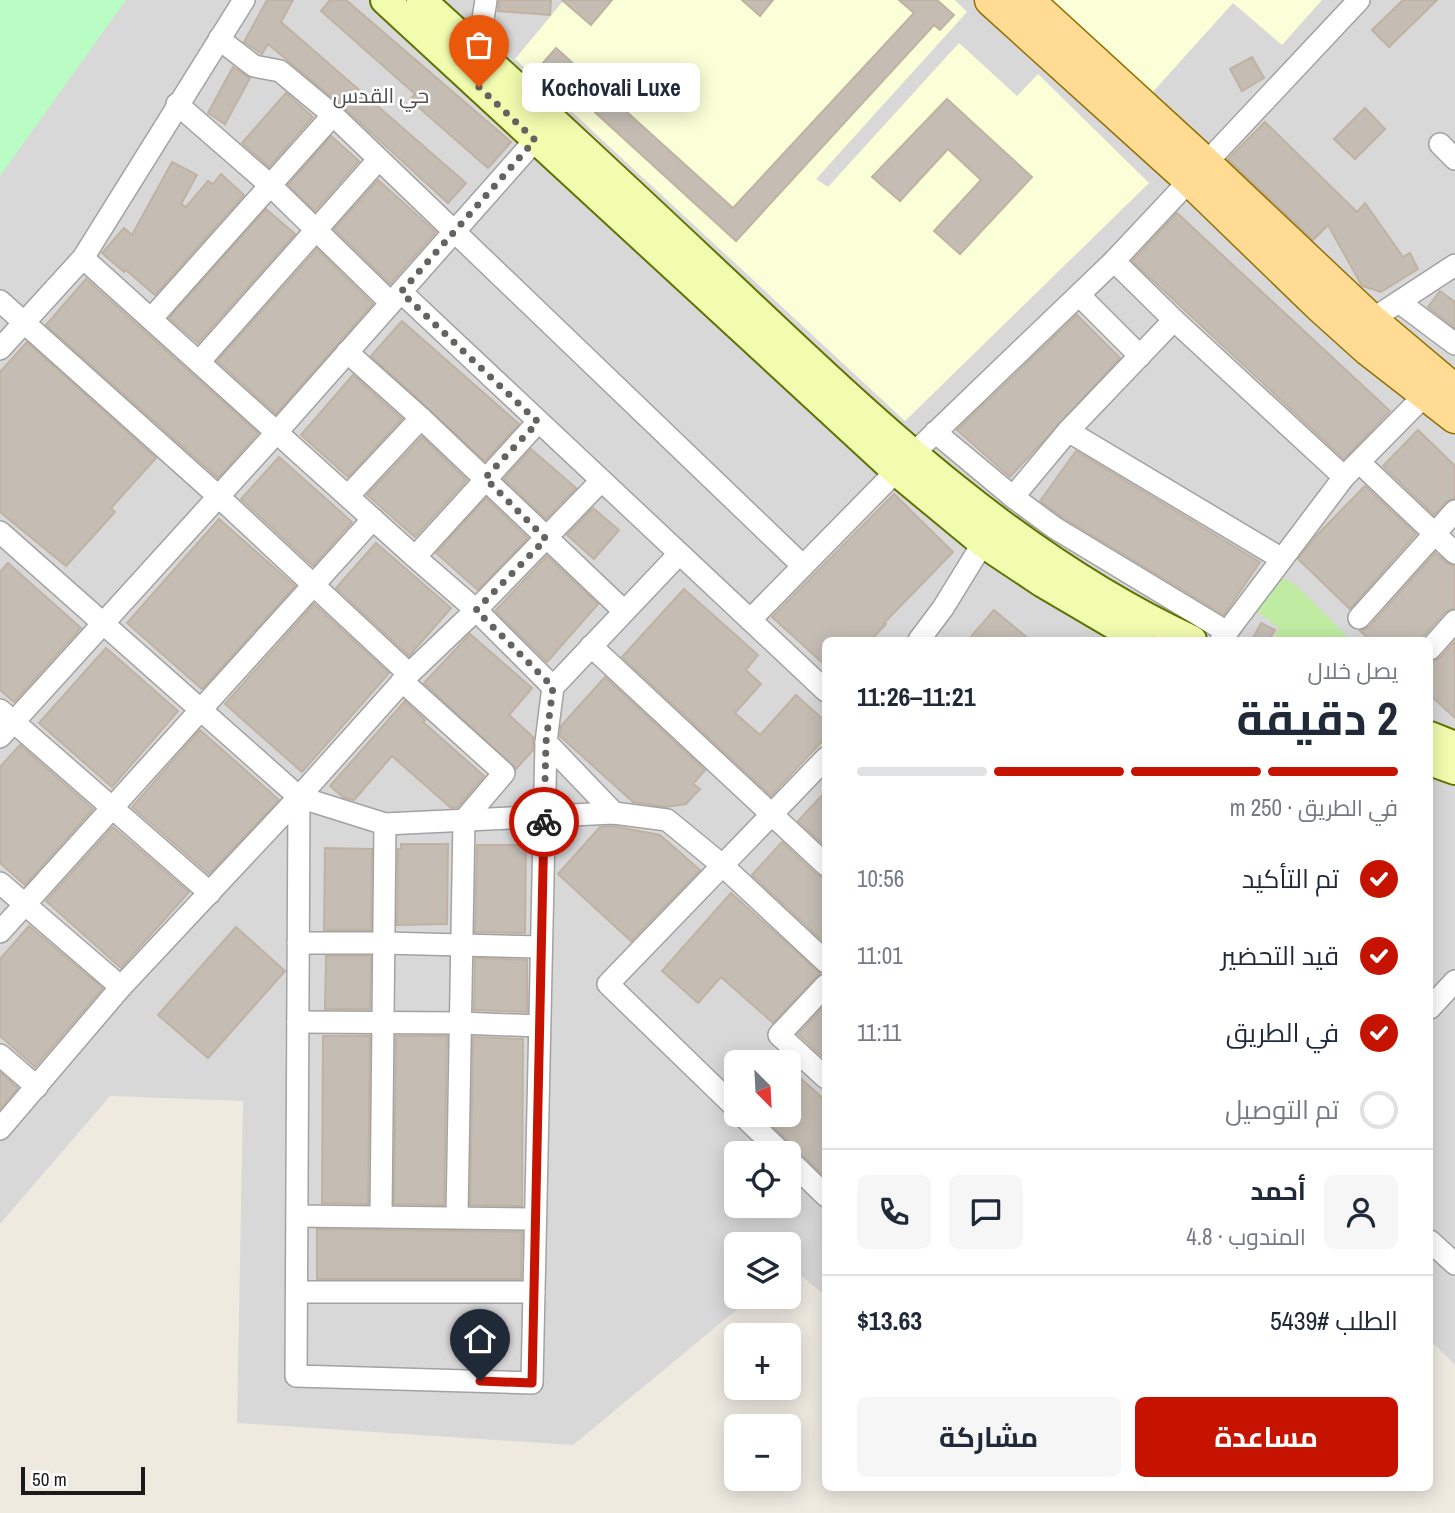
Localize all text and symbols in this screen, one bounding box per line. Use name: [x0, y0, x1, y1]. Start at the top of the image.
pin: [449, 15, 509, 87]
icon: bag: [460, 26, 498, 64]
callout: Kochovali Luxe: [521, 62, 700, 112]
text: Kochovali Luxe: [541, 72, 681, 103]
district label: حي القدس: [333, 81, 429, 112]
text: يصل خلال: [1307, 655, 1398, 686]
text: 11:21–11:26: [857, 679, 976, 714]
text: 2 دقيقة: [1236, 687, 1398, 749]
courier: [509, 787, 579, 857]
text: في الطريق · 250 m: [1230, 792, 1398, 823]
icon: bike: [525, 803, 563, 841]
icon: check: [1360, 860, 1398, 898]
text: تم التأكيد: [1242, 861, 1339, 896]
text: 10:56: [857, 863, 904, 894]
icon: check: [1360, 937, 1398, 975]
text: قيد التحضير: [1221, 938, 1339, 973]
text: 11:01: [857, 940, 903, 971]
icon: check: [1360, 1014, 1398, 1052]
text: في الطريق: [1226, 1015, 1339, 1050]
text: 11:11: [857, 1017, 901, 1048]
north arrow: [724, 1050, 802, 1127]
map controls: [724, 1050, 801, 1491]
text: تم التوصيل: [1225, 1092, 1339, 1127]
button: locate: [724, 1141, 801, 1218]
text: أحمد: [1250, 1173, 1306, 1208]
button: phone: [857, 1175, 931, 1249]
button: chat: [949, 1175, 1023, 1249]
button: person: [1324, 1175, 1398, 1249]
text: المندوب · 4.8: [1186, 1221, 1306, 1252]
button: layers: [724, 1232, 801, 1309]
text: $13.63: [857, 1303, 922, 1338]
text: الطلب #5439: [1270, 1303, 1398, 1338]
pin: [450, 1309, 510, 1381]
icon: home: [461, 1320, 499, 1358]
button: +: [724, 1323, 801, 1400]
button: مشاركة: [857, 1397, 1121, 1477]
button: مساعدة: [1135, 1397, 1398, 1477]
button: −: [724, 1414, 801, 1491]
scale bar: [21, 1464, 145, 1496]
text: 50 m: [32, 1466, 67, 1492]

